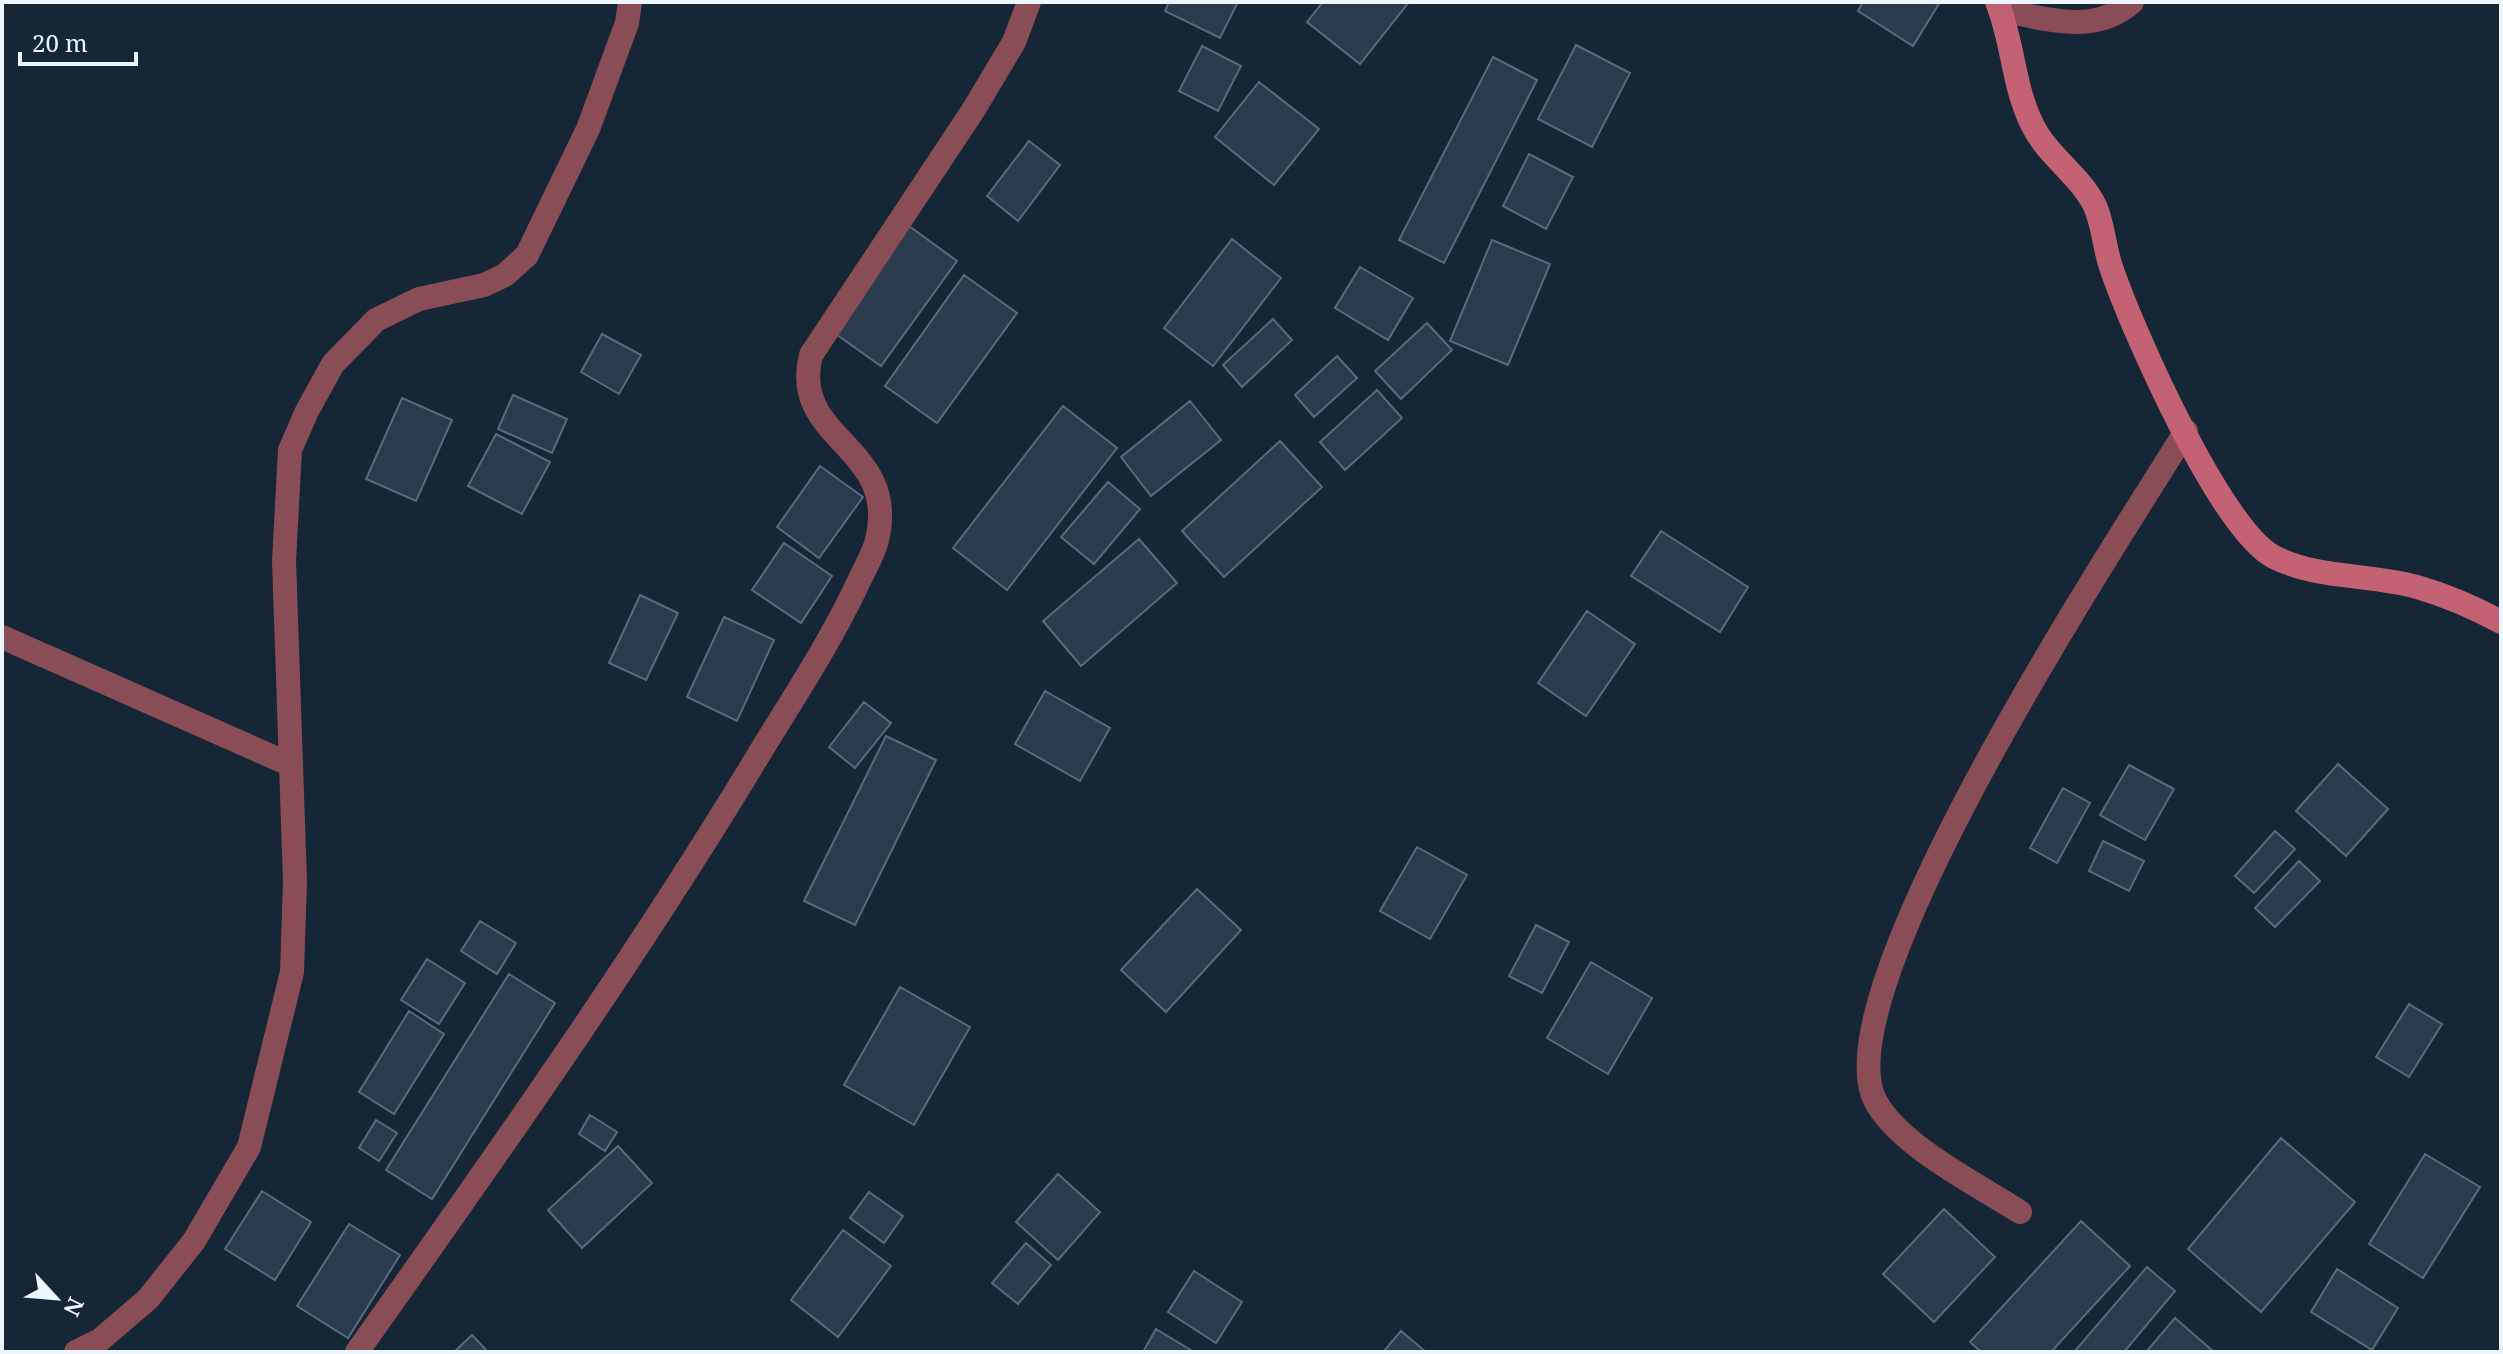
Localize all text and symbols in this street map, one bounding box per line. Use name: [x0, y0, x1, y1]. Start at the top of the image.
scale bar: [20, 16, 136, 66]
text: 20 m: [32, 26, 88, 59]
north arrow: [16, 1258, 96, 1338]
text: N: [58, 1293, 92, 1322]

